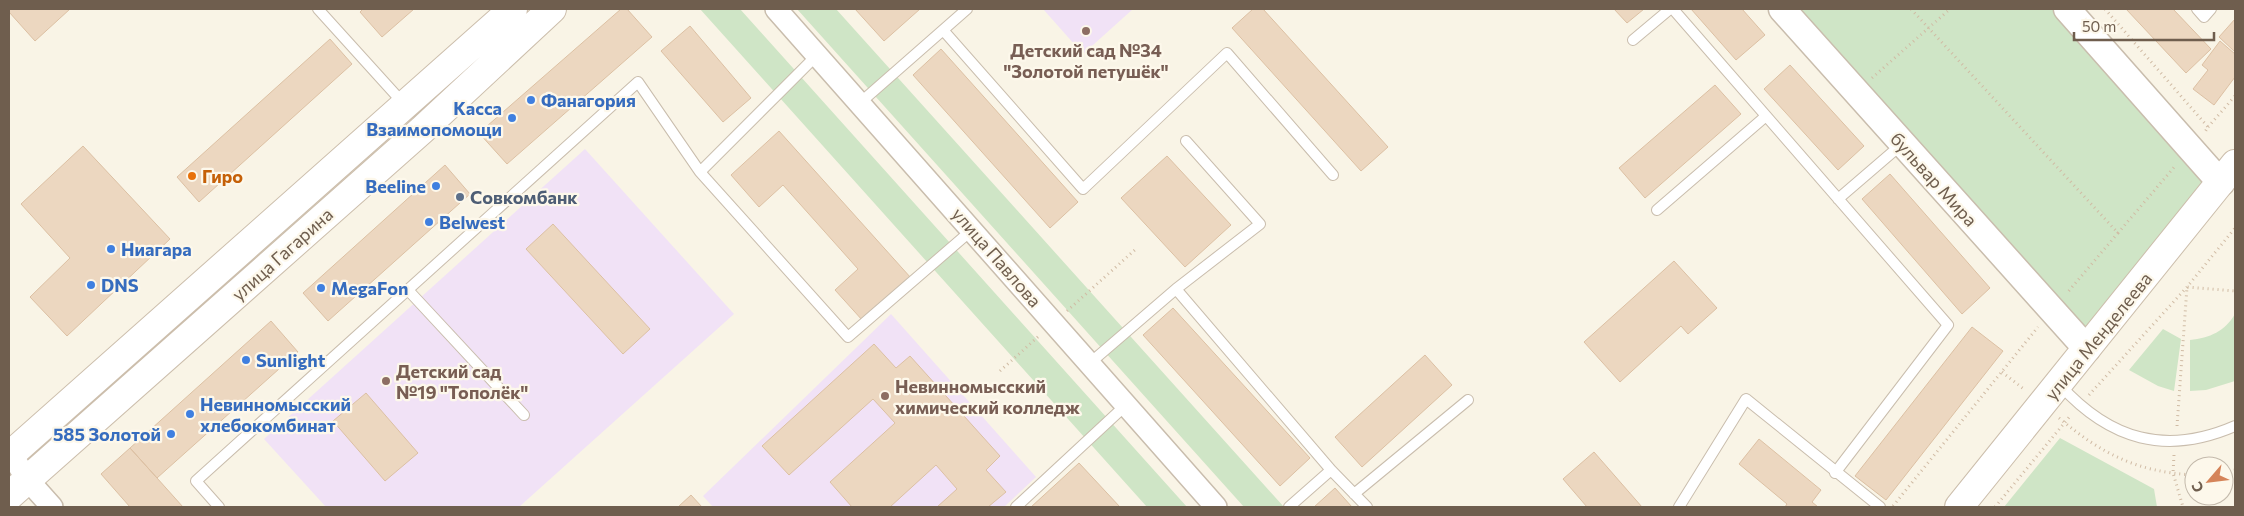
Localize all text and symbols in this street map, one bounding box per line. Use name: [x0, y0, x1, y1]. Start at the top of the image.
scale bar: [2074, 10, 2214, 42]
text: 50 m: [2082, 17, 2116, 35]
marker: Детский сад №34 "Золотой петушёк": [1080, 25, 1092, 37]
place label: Детский сад №34 "Золотой петушёк": [1003, 39, 1169, 82]
place label: Фанагория: [541, 89, 636, 111]
marker: Фанагория: [525, 94, 537, 106]
place label: Касса Взаимопомощи: [366, 97, 502, 140]
marker: Касса Взаимопомощи: [506, 112, 518, 124]
street label: бульвар Мира: [1886, 127, 1982, 231]
place label: Гиро: [202, 165, 243, 187]
marker: Гиро: [186, 170, 198, 182]
place label: Beeline: [365, 175, 426, 197]
marker: Beeline: [430, 180, 442, 192]
place label: Совкомбанк: [470, 186, 578, 208]
marker: Совкомбанк: [454, 191, 466, 203]
street label: улица Гагарина: [227, 203, 337, 305]
street label: улица Павлова: [948, 203, 1046, 311]
place label: Belwest: [439, 211, 506, 233]
marker: Belwest: [423, 216, 435, 228]
place label: Ниагара: [121, 238, 192, 260]
marker: Ниагара: [105, 243, 117, 255]
street label: улица Менделеева: [2040, 268, 2156, 404]
place label: DNS: [101, 274, 139, 296]
place label: MegaFon: [331, 277, 408, 299]
marker: DNS: [85, 279, 97, 291]
marker: MegaFon: [315, 282, 327, 294]
place label: Sunlight: [256, 349, 326, 371]
marker: Sunlight: [240, 354, 252, 366]
place label: Детский сад №19 "Тополёк": [396, 360, 528, 403]
marker: Детский сад №19 "Тополёк": [380, 375, 392, 387]
place label: Невинномысский химический колледж: [895, 375, 1081, 418]
marker: Невинномысский химический колледж: [879, 390, 891, 402]
place label: Невинномысский хлебокомбинат: [200, 393, 351, 436]
marker: Невинномысский хлебокомбинат: [184, 408, 196, 420]
place label: 585 Золотой: [53, 423, 161, 445]
marker: 585 Золотой: [165, 428, 177, 440]
north arrow: [2184, 456, 2234, 506]
text: С: [2187, 479, 2207, 496]

